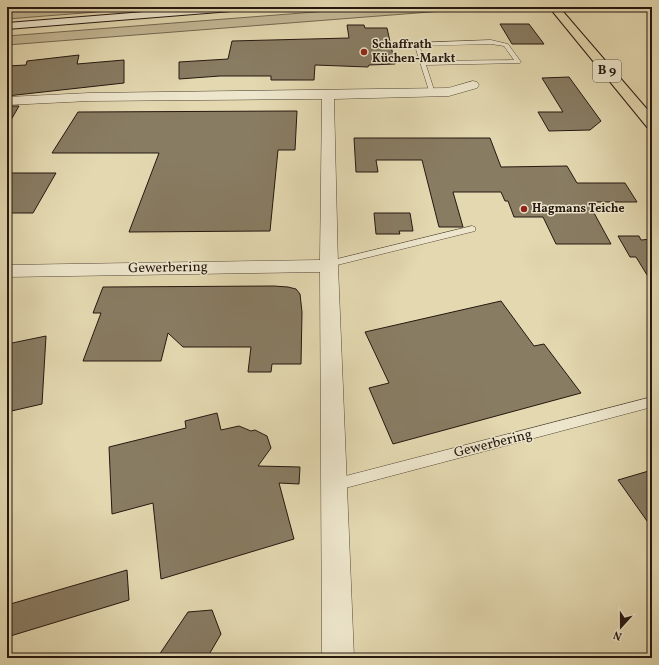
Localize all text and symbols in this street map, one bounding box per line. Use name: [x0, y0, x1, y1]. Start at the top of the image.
place label: Schaffrath Küchen-Markt: [372, 37, 456, 67]
marker: Schaffrath Küchen-Markt: [359, 47, 369, 57]
road number: B 9: [593, 60, 621, 82]
place label: Hagmans Teiche: [532, 201, 625, 217]
marker: Hagmans Teiche: [519, 204, 529, 214]
street label: Gewerbering: [128, 258, 208, 278]
street label: Gewerbering: [452, 425, 534, 463]
north arrow: [601, 607, 641, 647]
text: N: [612, 627, 624, 643]

